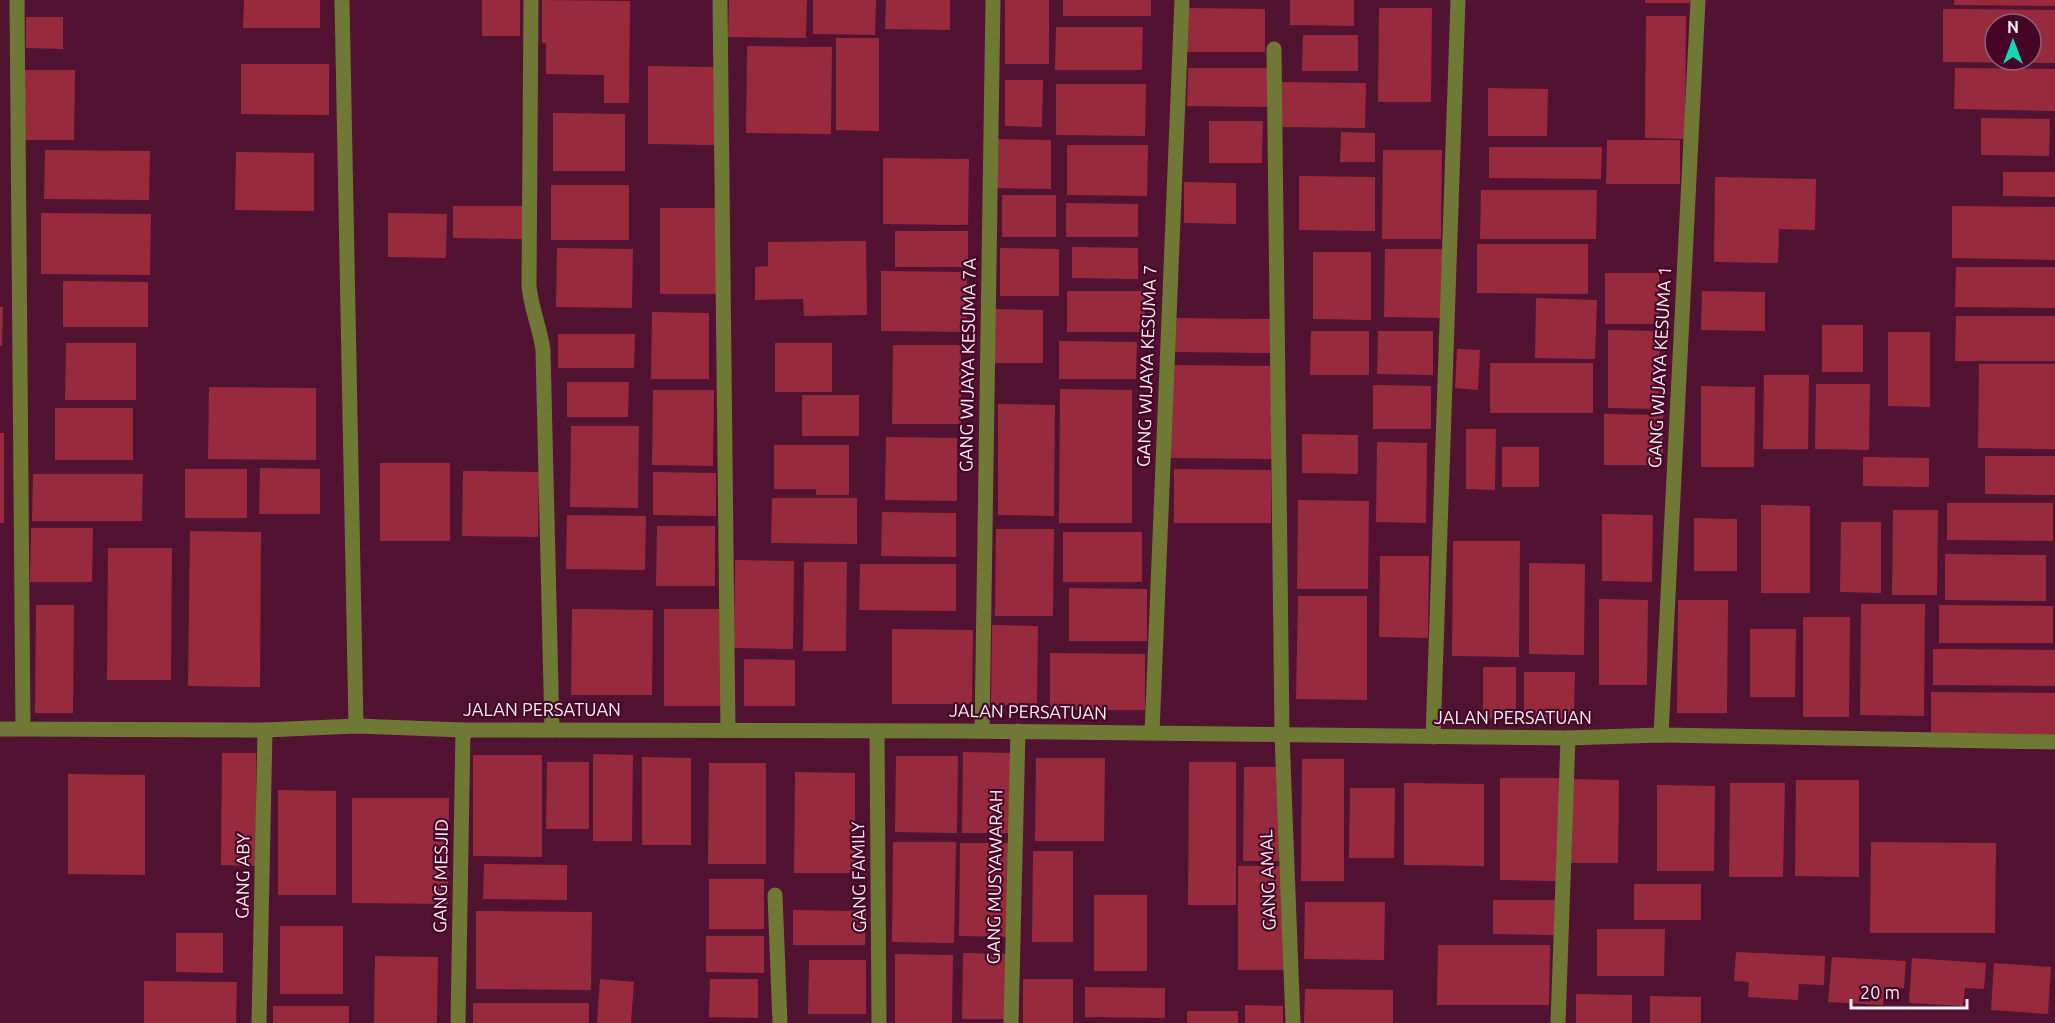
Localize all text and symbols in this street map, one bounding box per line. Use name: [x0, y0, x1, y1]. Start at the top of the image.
north arrow: [1983, 12, 2043, 72]
text: N: [2007, 18, 2019, 36]
street label: GANG WIJAYA KESUMA 7A: [955, 257, 979, 472]
street label: GANG WIJAYA KESUMA 7: [1132, 264, 1160, 467]
street label: GANG WIJAYA KESUMA 1: [1644, 265, 1674, 469]
street label: JALAN PERSATUAN: [463, 699, 621, 719]
street label: JALAN PERSATUAN: [949, 700, 1107, 722]
street label: JALAN PERSATUAN: [1434, 707, 1592, 727]
street label: GANG MUSYAWARAH: [982, 789, 1006, 964]
street label: GANG MESJID: [429, 819, 451, 933]
street label: GANG FAMILY: [847, 821, 869, 933]
street label: GANG AMAL: [1255, 829, 1279, 931]
street label: GANG ABY: [231, 832, 253, 919]
scale bar: [1851, 972, 1966, 1010]
text: 20 m: [1860, 982, 1900, 1002]

